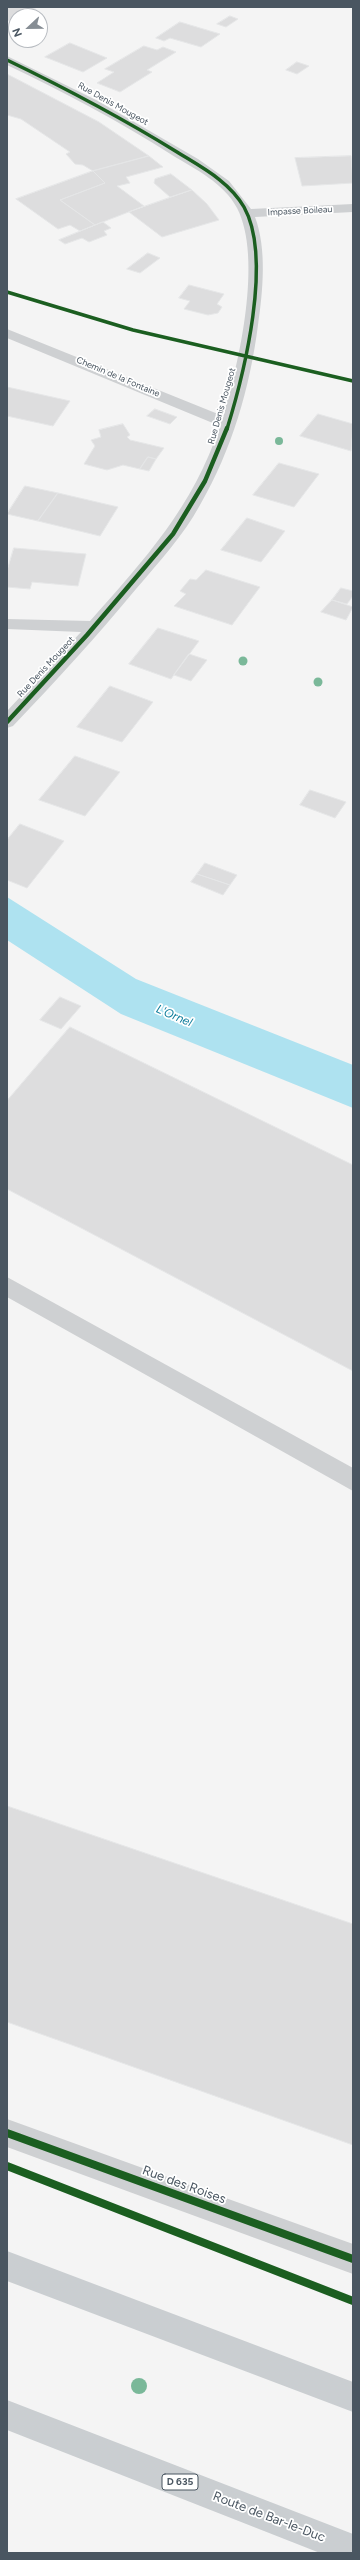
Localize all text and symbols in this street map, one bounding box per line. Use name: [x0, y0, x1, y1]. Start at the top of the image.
north arrow: [8, 8, 48, 48]
text: N: [10, 26, 25, 39]
street label: Rue Denis Mougeot: [76, 80, 150, 128]
street label: Impasse Boileau: [267, 204, 333, 218]
street label: Chemin de la Fontaine: [75, 355, 161, 399]
street label: Rue Denis Mougeot: [206, 366, 238, 446]
street label: Rue Denis Mougeot: [15, 634, 77, 700]
water label: L'Ornel: [154, 1002, 194, 1030]
street label: Rue des Roises: [140, 2163, 228, 2207]
road number: D 635: [162, 2474, 198, 2490]
street label: Route de Bar-le-Duc: [211, 2488, 327, 2546]

